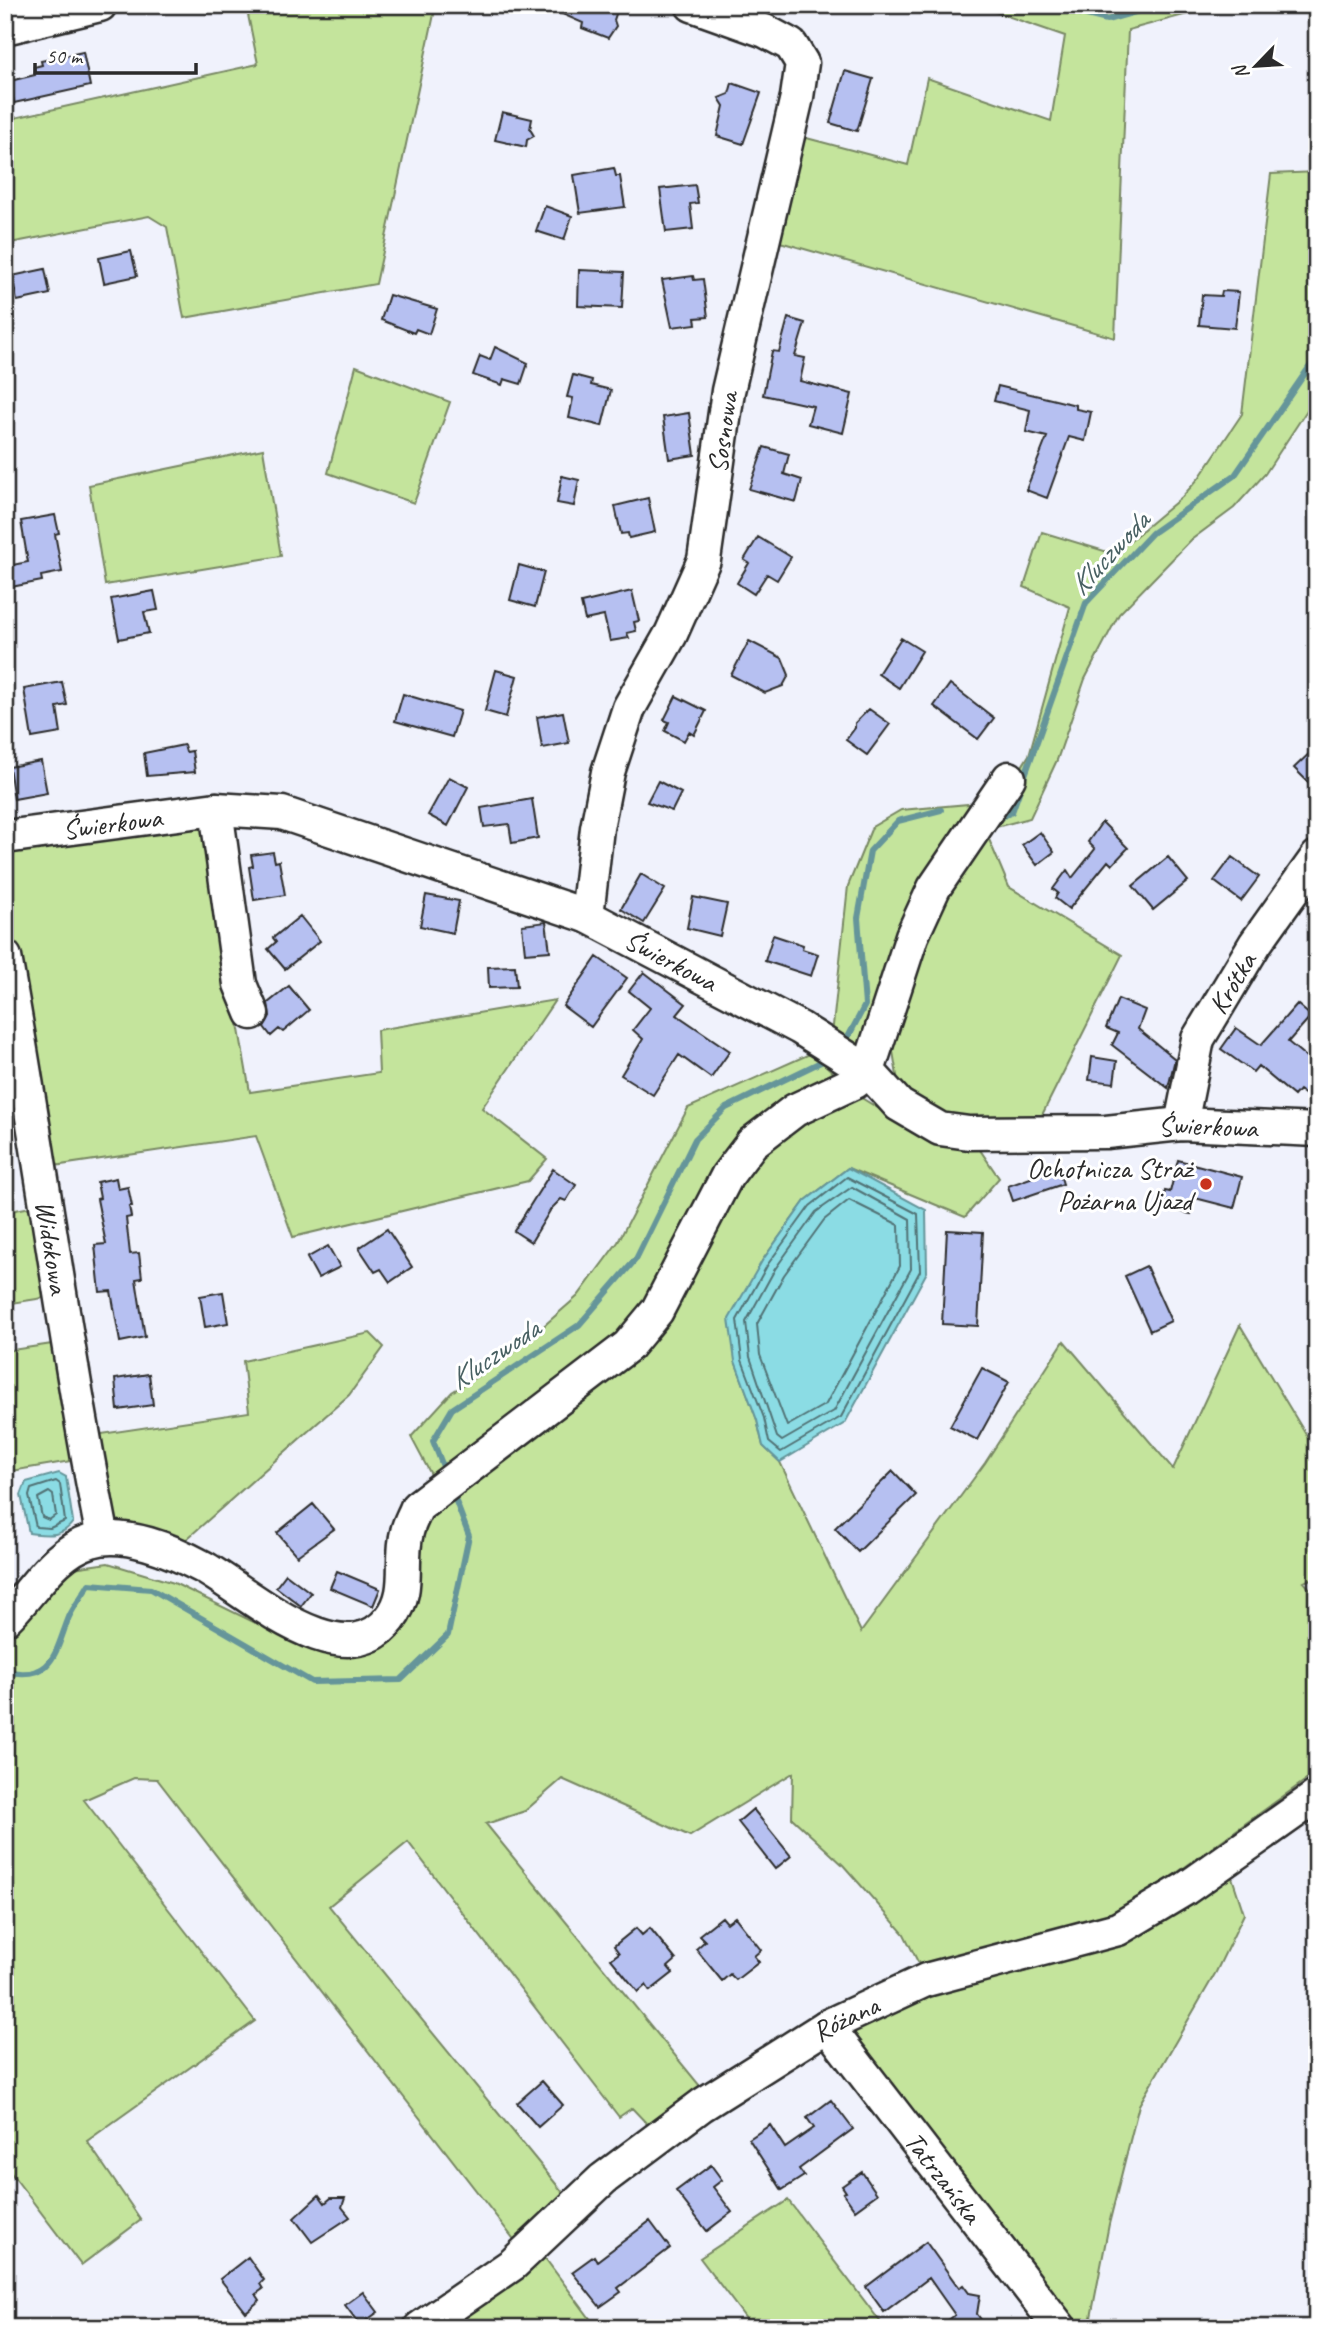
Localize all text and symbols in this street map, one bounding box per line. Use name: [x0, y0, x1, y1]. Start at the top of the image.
scale bar: [35, 32, 196, 76]
north arrow: [1220, 32, 1290, 102]
text: 50 m: [46, 43, 84, 69]
text: N: [1227, 59, 1255, 83]
street label: Sosnowa: [699, 387, 746, 475]
water label: Kluczwoda: [1060, 500, 1160, 603]
street label: Świerkowa: [60, 799, 166, 847]
street label: Świerkowa: [619, 922, 725, 1000]
street label: Krótka: [1200, 944, 1264, 1020]
street label: Świerkowa: [1156, 1106, 1260, 1145]
place label: Ochotnicza Straż Pożarna Ujazd: [1027, 1151, 1196, 1218]
marker: Ochotnicza Straż Pożarna Ujazd: [1198, 1176, 1214, 1192]
street label: Widokowa: [28, 1198, 78, 1298]
water label: Kluczwoda: [441, 1308, 550, 1398]
street label: Różana: [805, 1986, 886, 2049]
street label: Tatrzańska: [897, 2124, 991, 2232]

